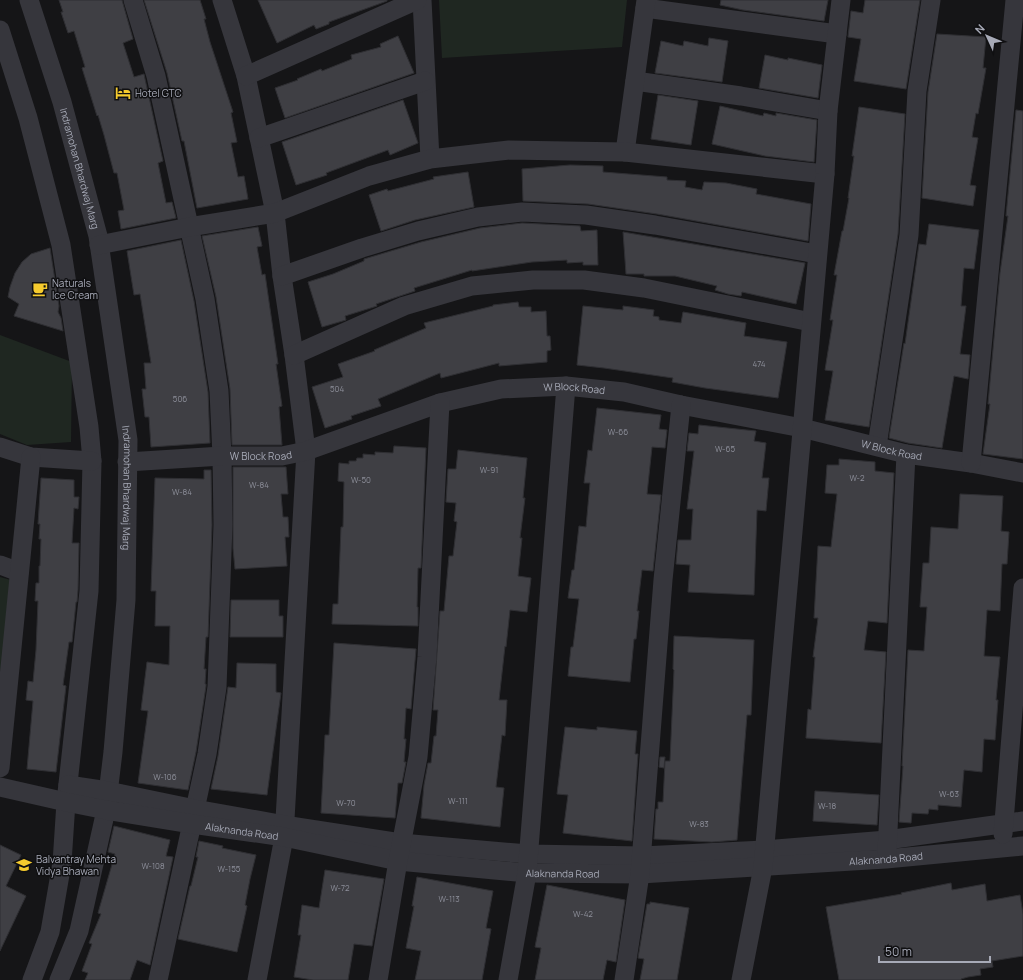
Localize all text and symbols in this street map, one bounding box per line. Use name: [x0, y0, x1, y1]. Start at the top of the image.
north arrow: [967, 16, 1007, 56]
text: N: [971, 21, 988, 37]
hotel icon: Hotel GTC: [114, 84, 132, 102]
place label: Hotel GTC: [135, 86, 182, 100]
street label: Indramohan Bhardwaj Marg: [57, 106, 103, 231]
place label: Naturals Ice Cream: [52, 276, 98, 302]
cafe icon: Naturals Ice Cream: [31, 280, 49, 298]
house number: 474: [752, 358, 766, 369]
street label: W Block Road: [543, 379, 606, 397]
house number: 504: [330, 383, 344, 394]
house number: 506: [173, 393, 187, 404]
street label: Indramohan Bhardwaj Marg: [119, 425, 135, 550]
house number: W-66: [608, 426, 628, 437]
street label: W Block Road: [860, 436, 923, 463]
house number: W-65: [715, 443, 735, 454]
street label: W Block Road: [230, 447, 293, 463]
house number: W-91: [480, 464, 498, 475]
house number: W-2: [849, 472, 865, 483]
house number: W-50: [351, 474, 371, 485]
house number: W-84: [249, 479, 269, 490]
house number: W-84: [172, 486, 192, 497]
house number: W-106: [153, 771, 177, 782]
house number: W-63: [939, 788, 959, 799]
house number: W-111: [448, 795, 468, 806]
house number: W-70: [336, 797, 356, 808]
house number: W-18: [818, 800, 836, 811]
house number: W-83: [689, 818, 709, 829]
street label: Alaknanda Road: [204, 819, 280, 843]
street label: Alaknanda Road: [849, 849, 923, 868]
place label: Balvantray Mehta Vidya Bhawan: [36, 852, 116, 878]
school or university icon: Balvantray Mehta Vidya Bhawan: [15, 856, 33, 874]
house number: W-108: [141, 860, 165, 871]
house number: W-155: [218, 863, 241, 874]
street label: Alaknanda Road: [525, 866, 599, 881]
house number: W-72: [330, 882, 350, 893]
house number: W-113: [438, 893, 460, 904]
house number: W-42: [573, 908, 593, 919]
scale bar: [879, 938, 990, 964]
text: 50 m: [885, 943, 912, 960]

